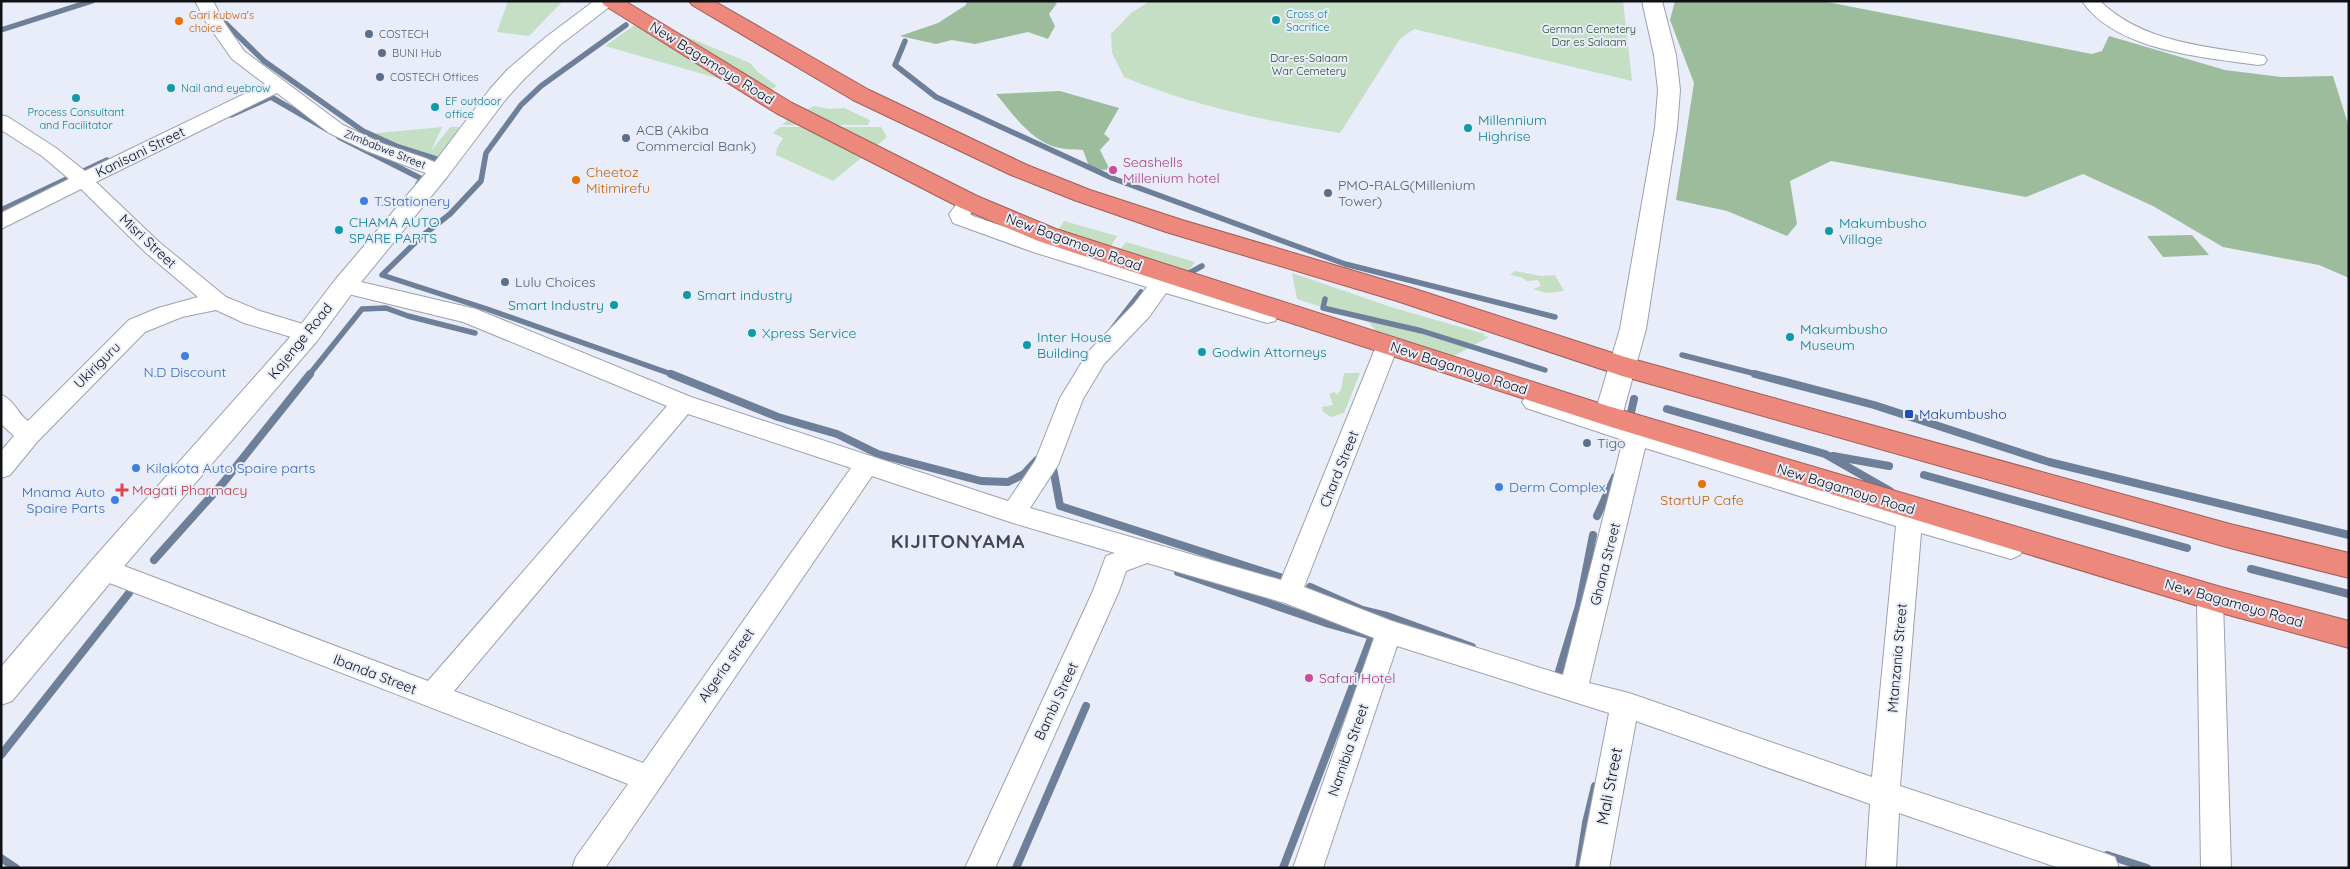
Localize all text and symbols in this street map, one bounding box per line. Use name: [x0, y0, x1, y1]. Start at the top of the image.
place label: Cross of Sacrifice: [1286, 7, 1329, 34]
place label: Gari kubwa's choice: [189, 8, 254, 35]
marker: Cross of Sacrifice: [1270, 14, 1282, 26]
marker: Gari kubwa's choice: [173, 15, 185, 27]
street label: New Bagamoyo Road: [646, 17, 778, 109]
park label: German Cemetery Dar es Salaam: [1542, 22, 1636, 49]
place label: COSTECH: [379, 27, 429, 41]
marker: COSTECH: [363, 28, 375, 40]
place label: BUNI Hub: [392, 46, 442, 60]
marker: BUNI Hub: [376, 47, 388, 59]
park label: Dar-es-Salaam War Cemetery: [1270, 51, 1348, 78]
place label: COSTECH Offices: [390, 70, 479, 84]
marker: COSTECH Offices: [374, 71, 386, 83]
place label: Nail and eyebrow: [181, 81, 270, 95]
marker: Nail and eyebrow: [165, 82, 177, 94]
marker: Process Consultant and Facilitator: [70, 92, 82, 104]
place label: EF outdoor office: [445, 94, 502, 121]
marker: EF outdoor office: [429, 101, 441, 113]
place label: Process Consultant and Facilitator: [27, 105, 125, 132]
place label: Millennium Highrise: [1478, 111, 1547, 145]
place label: ACB (Akiba Commercial Bank): [636, 121, 756, 155]
street label: Kanisani Street: [92, 122, 188, 181]
marker: Millennium Highrise: [1462, 122, 1474, 134]
street label: Zimbabwe Street: [342, 126, 428, 172]
marker: ACB (Akiba Commercial Bank): [620, 132, 632, 144]
place label: Seashells Millenium hotel: [1123, 153, 1220, 187]
place label: Cheetoz Mitimirefu: [586, 163, 650, 197]
marker: Seashells Millenium hotel: [1107, 164, 1119, 176]
marker: Cheetoz Mitimirefu: [570, 174, 582, 186]
place label: PMO-RALG(Millenium Tower): [1338, 176, 1475, 210]
marker: PMO-RALG(Millenium Tower): [1322, 187, 1334, 199]
place label: T.Stationery: [374, 192, 450, 210]
marker: T.Stationery: [358, 195, 370, 207]
street label: New Bagamoyo Road: [1004, 209, 1144, 275]
street label: Misri Street: [116, 210, 181, 272]
place label: CHAMA AUTO SPARE PARTS: [349, 213, 440, 247]
place label: Makumbusho Village: [1839, 214, 1927, 248]
marker: CHAMA AUTO SPARE PARTS: [333, 224, 345, 236]
marker: Makumbusho Village: [1823, 225, 1835, 237]
place label: Lulu Choices: [515, 273, 596, 291]
marker: Lulu Choices: [499, 276, 511, 288]
place label: Smart industry: [697, 286, 793, 304]
marker: Smart industry: [681, 289, 693, 301]
place label: Smart Industry: [508, 296, 604, 314]
street label: Kajenge Road: [264, 299, 336, 383]
marker: Smart Industry: [608, 299, 620, 311]
place label: Makumbusho Museum: [1800, 320, 1888, 354]
place label: Xpress Service: [762, 324, 856, 342]
marker: Xpress Service: [746, 327, 758, 339]
place label: Inter House Building: [1037, 328, 1111, 362]
marker: Makumbusho Museum: [1784, 331, 1796, 343]
street label: New Bagamoyo Road: [1388, 337, 1530, 399]
street label: Ukiriguru: [70, 338, 124, 392]
marker: Inter House Building: [1021, 339, 1033, 351]
place label: Godwin Attorneys: [1212, 343, 1327, 361]
marker: Godwin Attorneys: [1196, 346, 1208, 358]
marker: N.D Discount: [179, 350, 191, 362]
place label: N.D Discount: [144, 363, 227, 381]
place label: Makumbusho: [1919, 405, 2007, 423]
marker: Makumbusho: [1903, 408, 1915, 420]
street label: Chard Street: [1315, 428, 1363, 510]
place label: Tigo: [1597, 434, 1625, 452]
marker: Tigo: [1581, 437, 1593, 449]
place label: Kilakota Auto Spaire parts: [146, 459, 315, 477]
street label: New Bagamoyo Road: [1775, 459, 1917, 519]
marker: Kilakota Auto Spaire parts: [130, 462, 142, 474]
place label: Derm Complex: [1509, 478, 1606, 496]
marker: StartUP Cafe: [1696, 478, 1708, 490]
place label: Magati Pharmacy: [132, 481, 247, 499]
marker: Derm Complex: [1493, 481, 1505, 493]
place label: Mnama Auto Spaire Parts: [22, 483, 105, 517]
marker: Magati Pharmacy: [116, 484, 128, 496]
place label: StartUP Cafe: [1660, 491, 1744, 509]
marker: Mnama Auto Spaire Parts: [109, 494, 121, 506]
street label: Ghana Street: [1586, 520, 1624, 607]
district label: KIJITONYAMA: [891, 529, 1025, 553]
street label: New Bagamoyo Road: [2163, 575, 2305, 631]
street label: Mtanzania Street: [1883, 602, 1911, 713]
street label: Algeria street: [694, 624, 758, 705]
street label: Ibanda Street: [331, 650, 419, 698]
street label: Bambi Street: [1030, 659, 1082, 743]
place label: Safari Hotel: [1319, 669, 1395, 687]
marker: Safari Hotel: [1303, 672, 1315, 684]
street label: Namibia Street: [1324, 701, 1372, 799]
street label: Mali Street: [1592, 746, 1626, 826]

